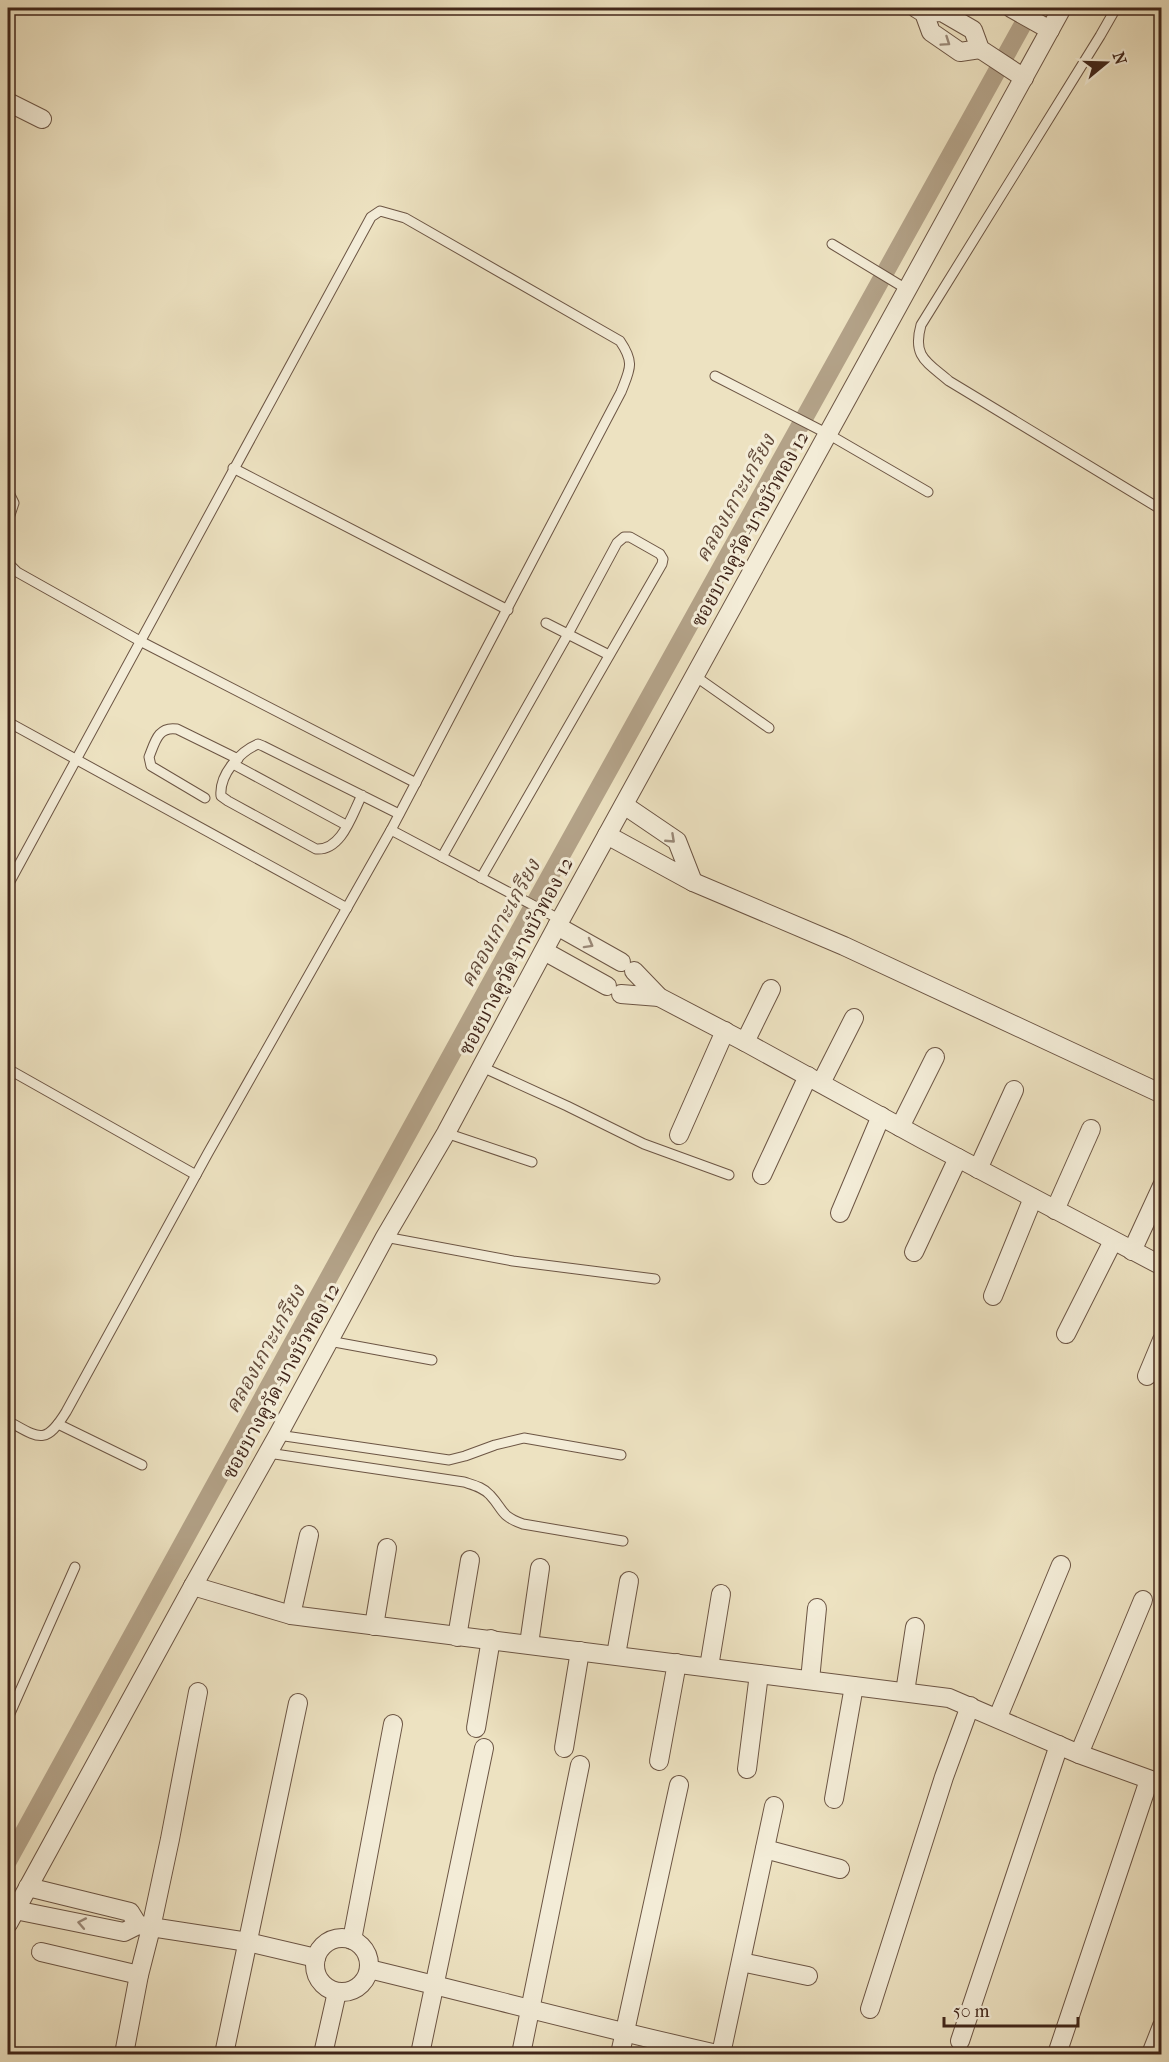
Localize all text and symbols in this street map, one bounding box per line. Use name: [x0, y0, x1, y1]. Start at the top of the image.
north arrow: [1076, 33, 1136, 93]
one-way arrow: [939, 35, 950, 46]
text: N: [1109, 49, 1131, 68]
street label: ซอยบางคูวัด-บางบัวทอง 12: [686, 427, 814, 632]
water label: คลองเกาะเกรียง: [690, 429, 781, 566]
one-way arrow: [665, 832, 675, 843]
street label: ซอยบางคูวัด-บางบัวทอง 12: [454, 853, 579, 1059]
water label: คลองเกาะเกรียง: [455, 854, 546, 991]
one-way arrow: [583, 937, 593, 948]
street label: ซอยบางคูวัด-บางบัวทอง 12: [217, 1279, 345, 1484]
water label: คลองเกาะเกรียง: [220, 1280, 311, 1417]
one-way arrow: [77, 1917, 87, 1930]
scale bar: [944, 1990, 1078, 2028]
text: 50 m: [953, 2001, 990, 2022]

